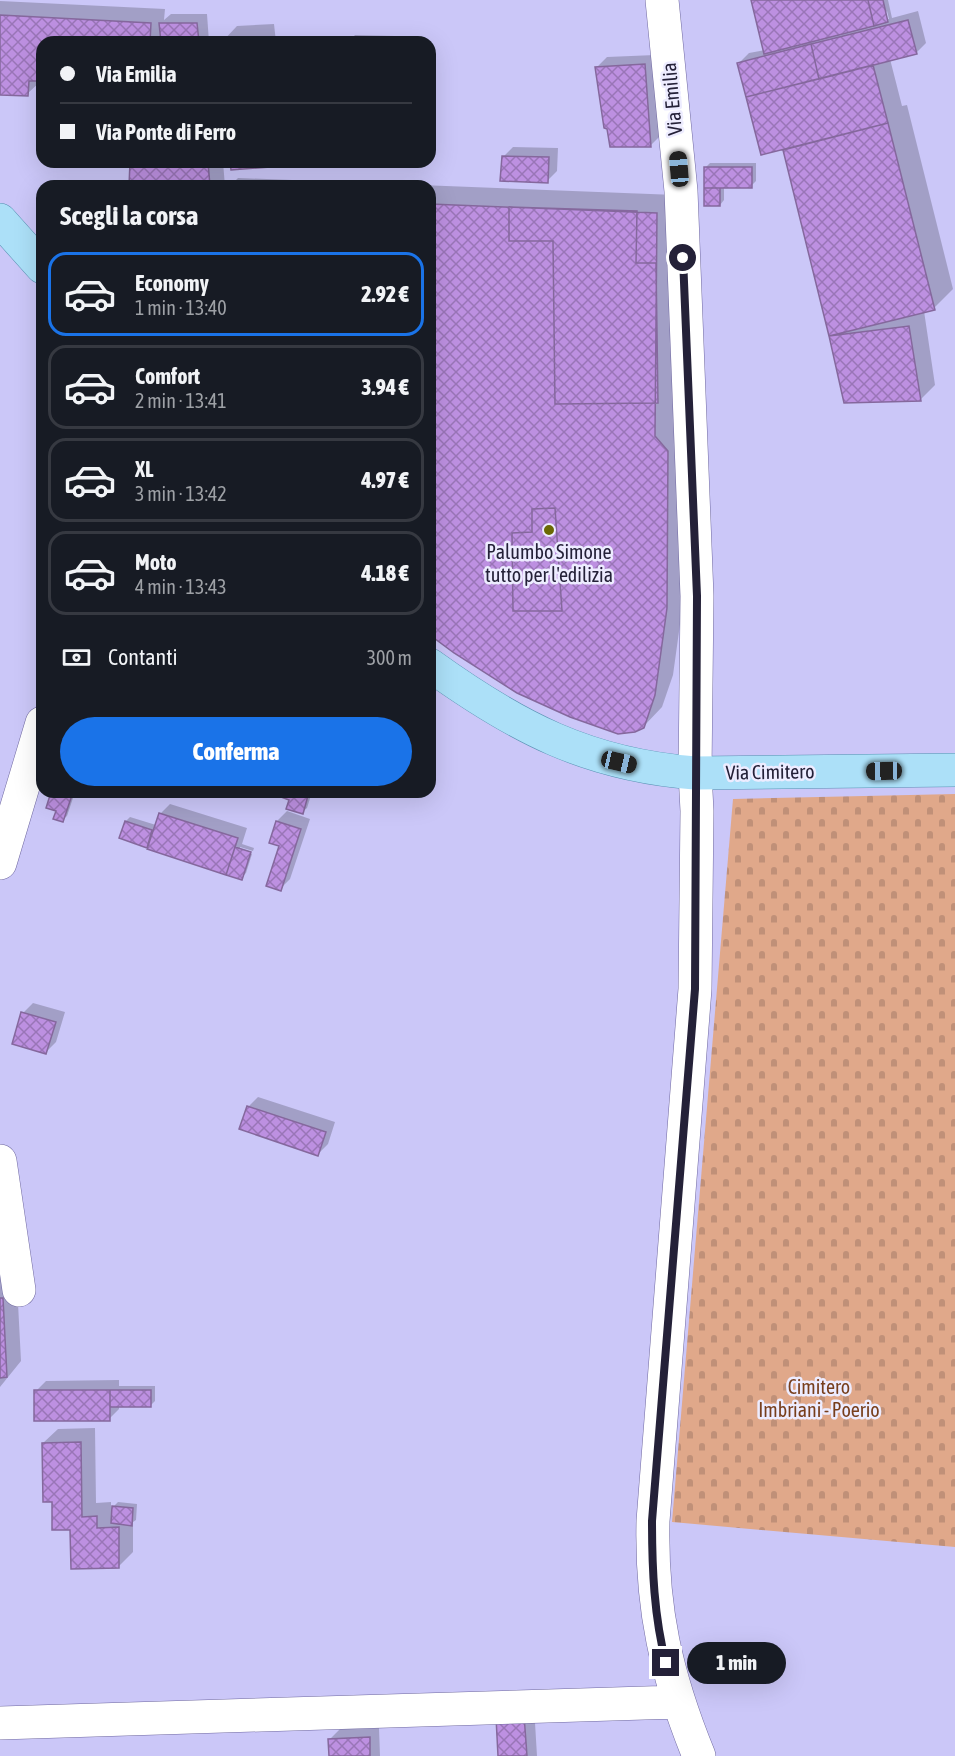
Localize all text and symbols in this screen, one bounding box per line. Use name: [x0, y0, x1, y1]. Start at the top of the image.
text: Via Emilia: [96, 61, 176, 87]
street label: Via Emilia: [657, 62, 686, 136]
text: Via Ponte di Ferro: [96, 119, 236, 145]
car: [668, 150, 690, 188]
text: Scegli la corsa: [60, 200, 198, 231]
route start: [669, 244, 696, 271]
icon: car: [63, 267, 117, 321]
text: Economy: [135, 270, 209, 296]
text: 2.92 €: [361, 281, 409, 307]
text: 1 min · 13:40: [135, 296, 227, 319]
icon: car: [63, 360, 117, 414]
text: Comfort: [135, 363, 200, 389]
text: 3.94 €: [361, 374, 409, 400]
text: 2 min · 13:41: [135, 389, 227, 412]
icon: car: [63, 453, 117, 507]
text: XL: [135, 456, 153, 482]
text: 4.97 €: [361, 467, 409, 493]
text: 3 min · 13:42: [135, 482, 227, 505]
marker: Palumbo Simone tutto per l'edilizia: [542, 523, 556, 537]
place label: Palumbo Simone tutto per l'edilizia: [485, 540, 613, 586]
icon: car: [63, 546, 117, 600]
text: Moto: [135, 549, 177, 575]
text: 4.18 €: [361, 560, 409, 586]
text: 4 min · 13:43: [135, 575, 227, 598]
icon: cash: [60, 641, 93, 674]
text: Contanti: [108, 644, 178, 670]
text: 300 m: [367, 646, 412, 669]
button: Conferma: [60, 717, 412, 786]
car: [599, 749, 639, 775]
street label: Via Cimitero: [725, 759, 815, 784]
car: [866, 762, 902, 780]
park label: Cimitero Imbriani - Poerio: [758, 1375, 880, 1421]
callout: 1 min: [687, 1642, 786, 1684]
route end: [652, 1649, 679, 1676]
text: 1 min: [716, 1651, 757, 1674]

